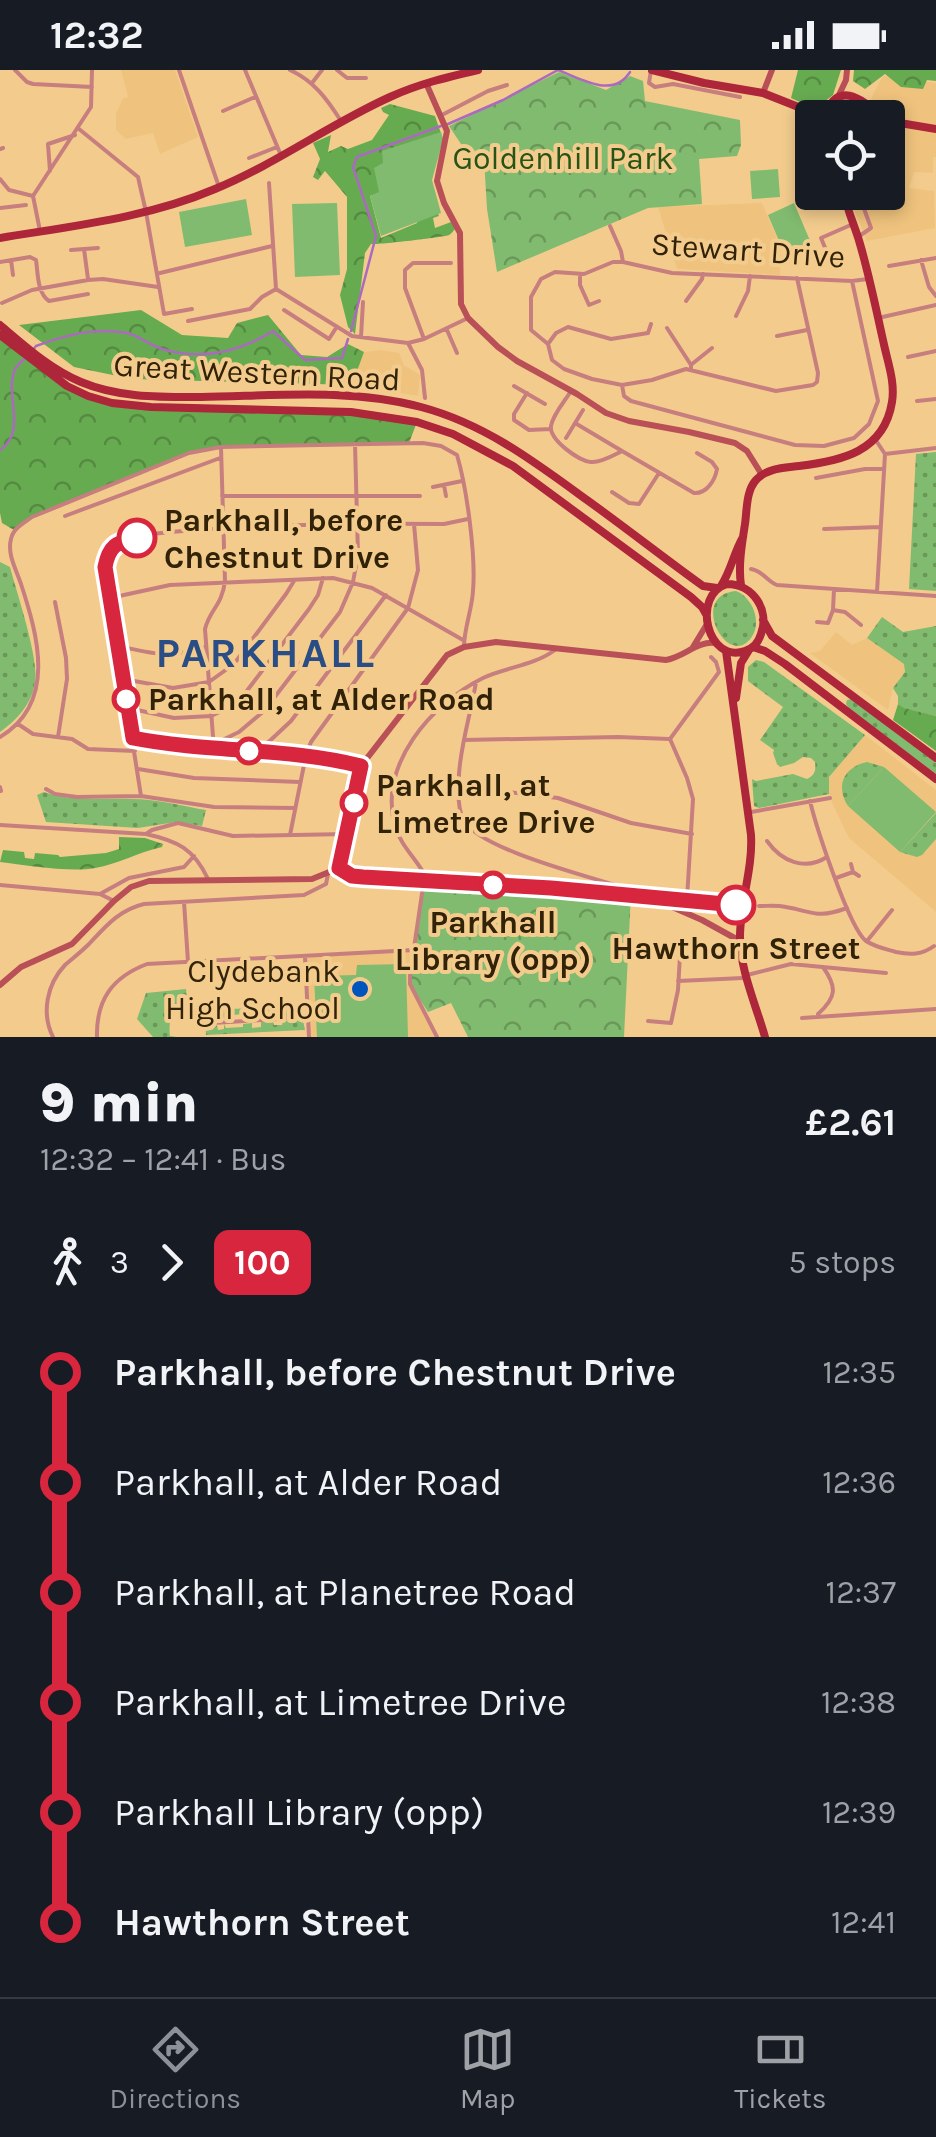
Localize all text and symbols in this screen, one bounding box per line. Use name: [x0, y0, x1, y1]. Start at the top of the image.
text: 12:32: [50, 13, 143, 58]
map controls: [795, 100, 905, 210]
button: locate: [795, 100, 905, 210]
park label: Goldenhill Park: [452, 140, 674, 177]
street label: Stewart Drive: [650, 225, 846, 276]
street label: Great Western Road: [113, 347, 401, 398]
place label: Parkhall, before Chestnut Drive: [164, 502, 403, 576]
marker: Parkhall, before Chestnut Drive: [118, 519, 156, 557]
district label: PARKHALL: [156, 628, 376, 678]
place label: Parkhall, at Alder Road: [148, 681, 495, 718]
marker: Parkhall, at Alder Road: [113, 686, 139, 712]
unlabelled marker: [236, 738, 262, 764]
place label: Parkhall, at Limetree Drive: [376, 767, 595, 841]
marker: Parkhall, at Limetree Drive: [341, 790, 367, 816]
marker: Parkhall Library (opp): [480, 872, 506, 898]
marker: Hawthorn Street: [717, 886, 755, 924]
place label: Parkhall Library (opp): [395, 904, 591, 978]
place label: Hawthorn Street: [612, 930, 860, 967]
place label: Clydebank High School: [165, 953, 340, 1027]
marker: Clydebank High School: [349, 978, 371, 1000]
text: 9 min: [40, 1071, 198, 1135]
text: £2.61: [805, 1100, 896, 1145]
text: 12:32 – 12:41 · Bus: [40, 1141, 286, 1178]
icon: walk: [40, 1235, 95, 1290]
icon: forward: [144, 1235, 199, 1290]
text: 100: [234, 1242, 291, 1283]
text: 3: [110, 1244, 129, 1281]
text: 5 stops: [788, 1244, 896, 1281]
text: Parkhall, before Chestnut Drive: [114, 1350, 676, 1395]
text: 12:35: [823, 1354, 896, 1391]
text: Parkhall, at Alder Road: [114, 1460, 502, 1505]
text: 12:36: [822, 1464, 896, 1501]
text: Parkhall, at Planetree Road: [114, 1570, 576, 1615]
text: 12:37: [826, 1574, 896, 1611]
text: Parkhall, at Limetree Drive: [114, 1680, 566, 1725]
text: 12:38: [821, 1684, 896, 1721]
text: Parkhall Library (opp): [114, 1790, 484, 1835]
text: 12:39: [822, 1794, 896, 1831]
text: Hawthorn Street: [114, 1900, 410, 1945]
text: 12:41: [831, 1904, 896, 1941]
tab: Directions: [109, 2022, 241, 2115]
tab: Map: [460, 2022, 515, 2115]
tab: Tickets: [734, 2022, 827, 2115]

